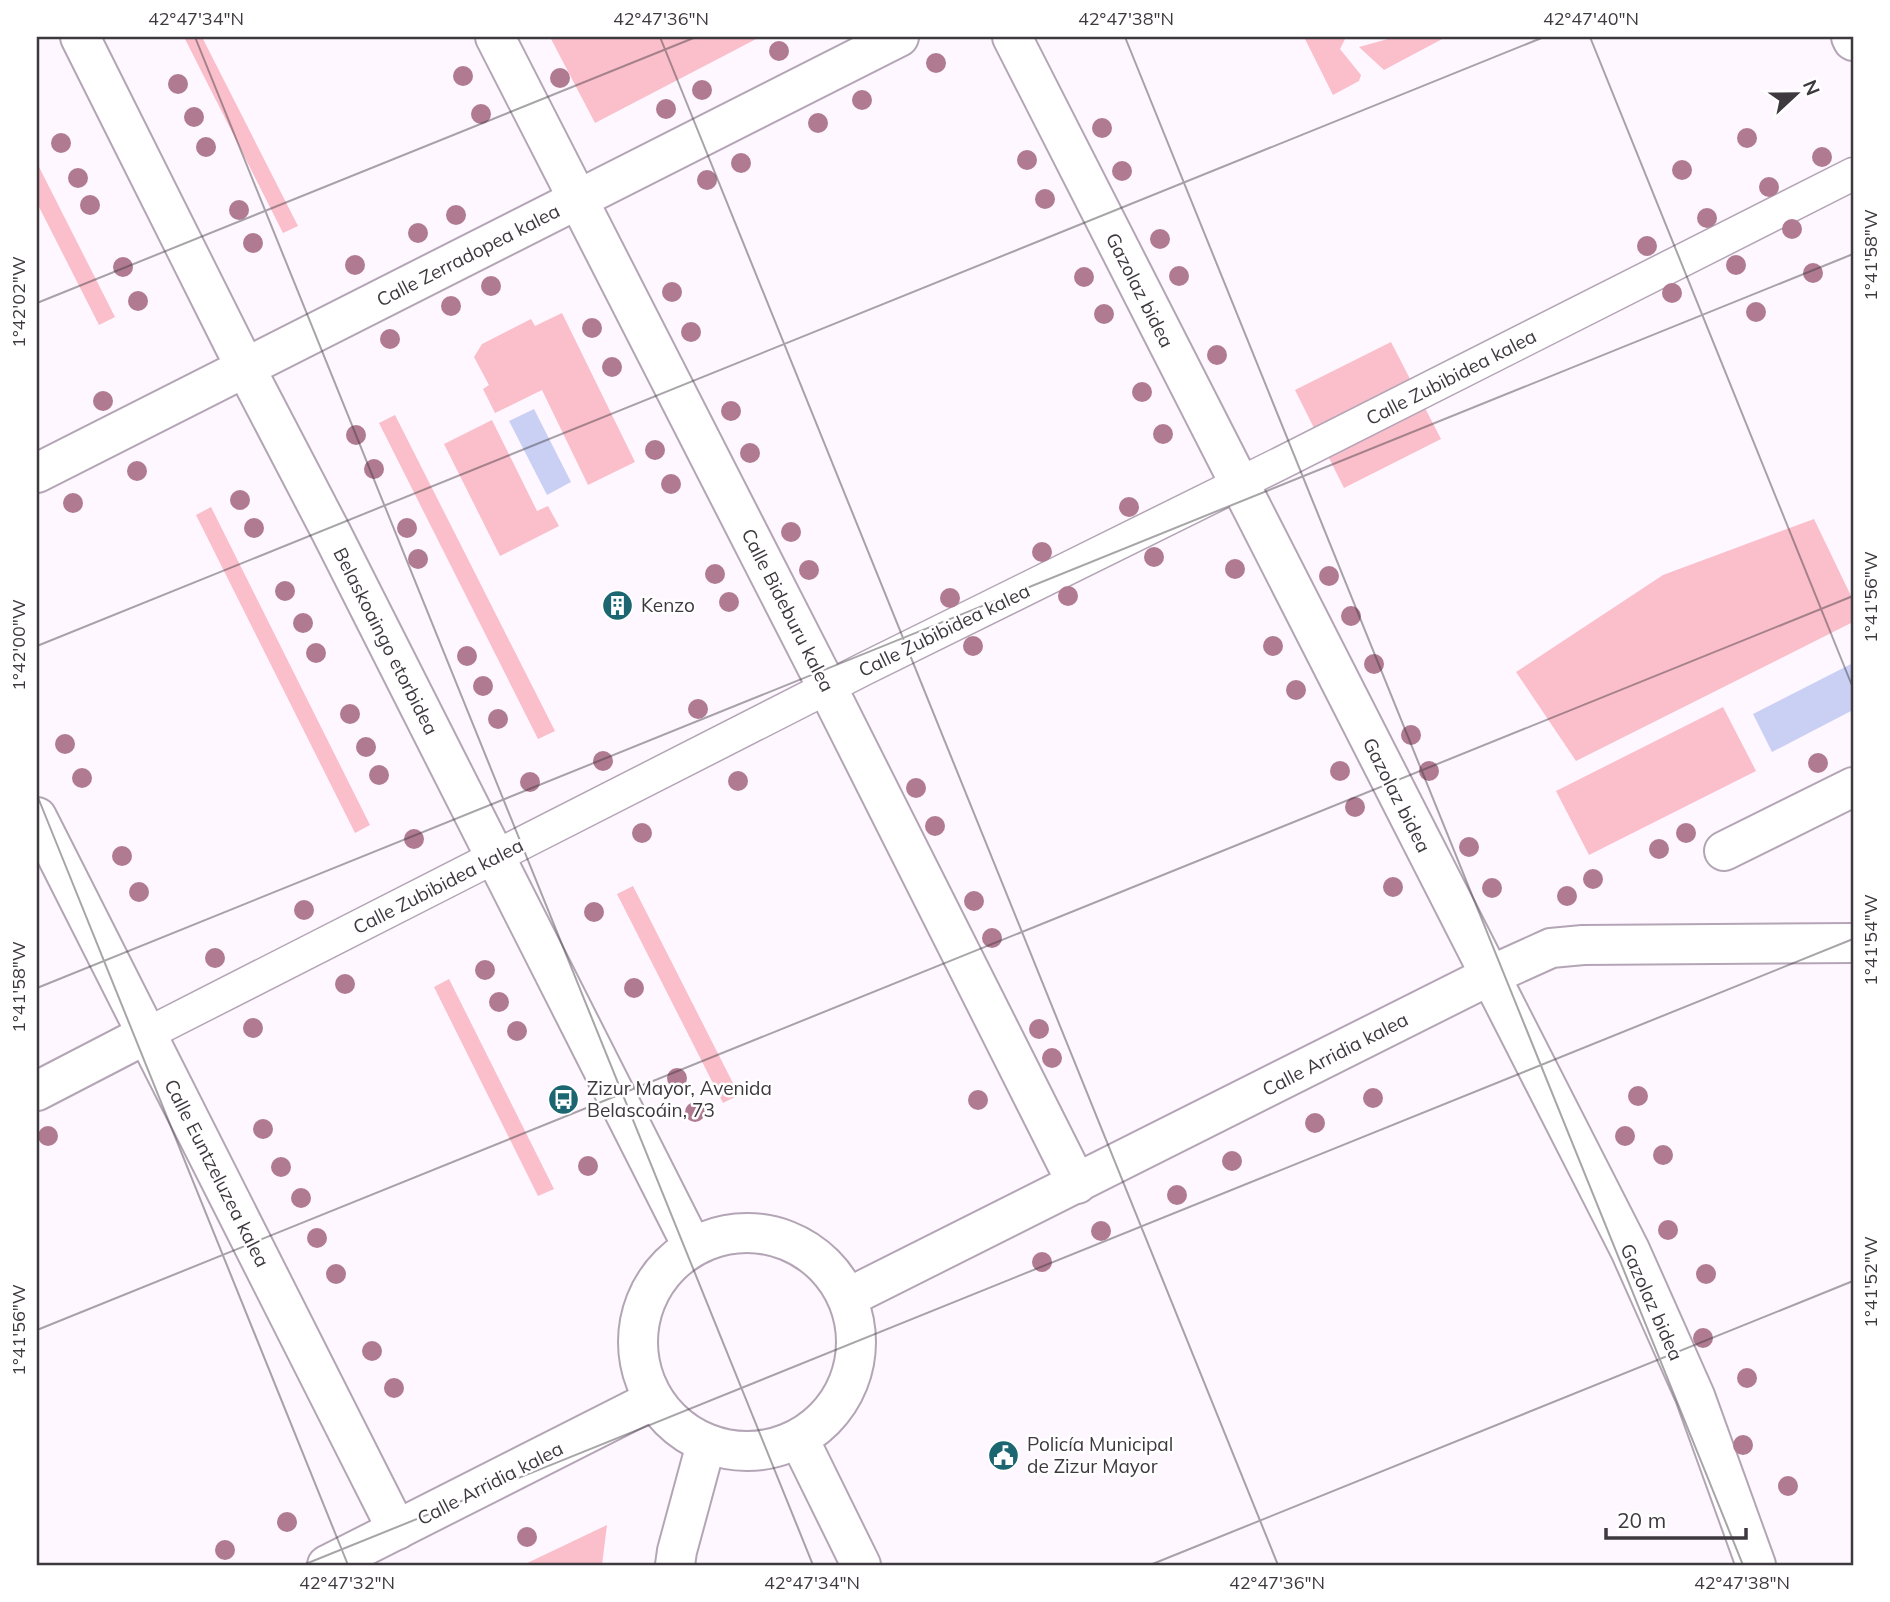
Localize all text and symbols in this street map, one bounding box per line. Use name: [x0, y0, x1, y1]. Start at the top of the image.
text: 42°47'34"N: [148, 7, 244, 30]
text: 42°47'36"N: [613, 7, 709, 30]
text: 42°47'38"N: [1078, 7, 1174, 30]
text: 42°47'40"N: [1543, 7, 1639, 30]
north arrow: [1760, 60, 1830, 130]
text: N: [1798, 76, 1826, 99]
street label: Calle Zerradopea kalea: [372, 198, 564, 312]
text: 1°41'58"W: [1859, 209, 1882, 301]
street label: Gazolaz bidea: [1101, 229, 1179, 351]
text: 1°42'02"W: [7, 256, 30, 348]
street label: Calle Zubibidea kalea: [1362, 324, 1540, 430]
street label: Calle Bideburu kalea: [736, 524, 840, 696]
street label: Belaskoaingo etorbidea: [328, 543, 444, 739]
text: 1°41'56"W: [1859, 551, 1882, 643]
street label: Calle Zubibidea kalea: [854, 578, 1034, 682]
building icon: Kenzo: [601, 588, 635, 622]
place label: Kenzo: [641, 593, 695, 617]
text: 1°42'00"W: [7, 599, 30, 691]
street label: Gazolaz bidea: [1358, 734, 1436, 856]
street label: Calle Zubibidea kalea: [349, 833, 527, 939]
text: 1°41'54"W: [1859, 894, 1882, 986]
text: 1°41'58"W: [7, 941, 30, 1033]
street label: Calle Arridia kalea: [1258, 1007, 1412, 1101]
street label: Calle Euntzeluzea kalea: [159, 1075, 275, 1271]
place label: Zizur Mayor, Avenida Belascoáin, 73: [587, 1076, 772, 1122]
bus stop icon: Zizur Mayor, Avenida Belascoáin, 73: [547, 1082, 581, 1116]
text: 1°41'52"W: [1859, 1236, 1882, 1328]
street label: Gazolaz bidea: [1615, 1240, 1689, 1364]
text: 1°41'56"W: [7, 1284, 30, 1376]
place label: Policía Municipal de Zizur Mayor: [1027, 1432, 1173, 1478]
street label: Calle Arridia kalea: [413, 1436, 567, 1530]
public building icon: Policía Municipal de Zizur Mayor: [987, 1438, 1021, 1472]
scale bar: [1606, 1497, 1746, 1541]
text: 20 m: [1617, 1507, 1666, 1533]
text: 42°47'32"N: [299, 1571, 395, 1594]
text: 42°47'34"N: [764, 1571, 860, 1594]
text: 42°47'36"N: [1229, 1571, 1325, 1594]
text: 42°47'38"N: [1694, 1571, 1790, 1594]

